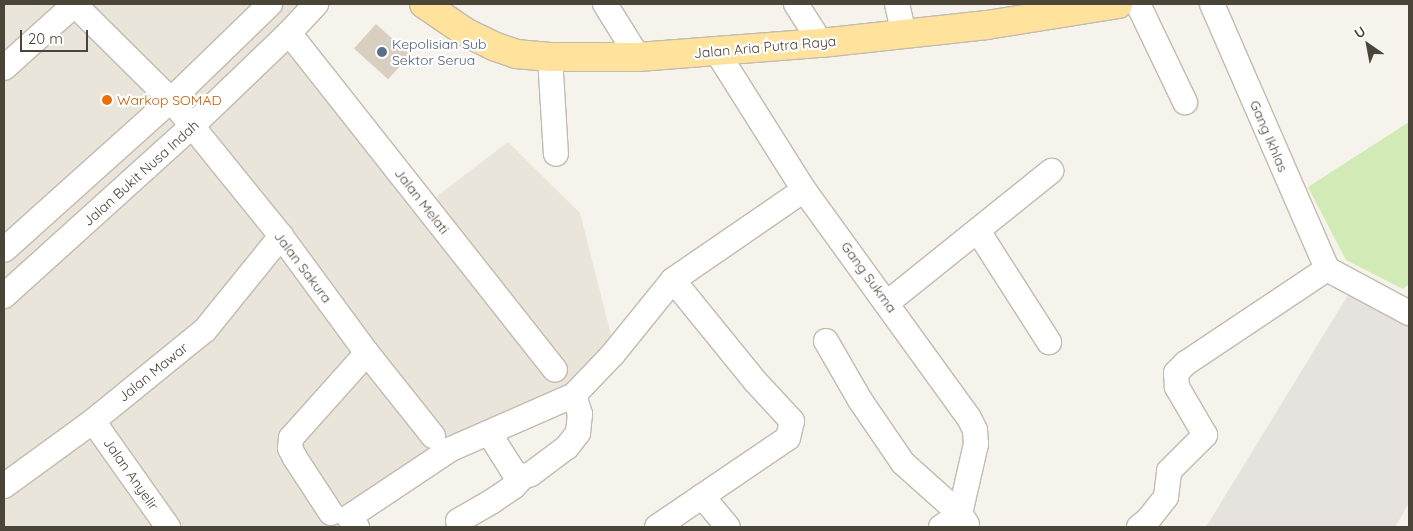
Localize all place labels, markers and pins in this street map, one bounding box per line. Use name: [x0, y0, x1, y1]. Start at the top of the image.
place label: Kepolisian Sub Sektor Serua: [392, 36, 486, 68]
marker: Kepolisian Sub Sektor Serua: [376, 46, 388, 58]
place label: Warkop SOMAD: [117, 92, 222, 108]
marker: Warkop SOMAD: [101, 94, 113, 106]

